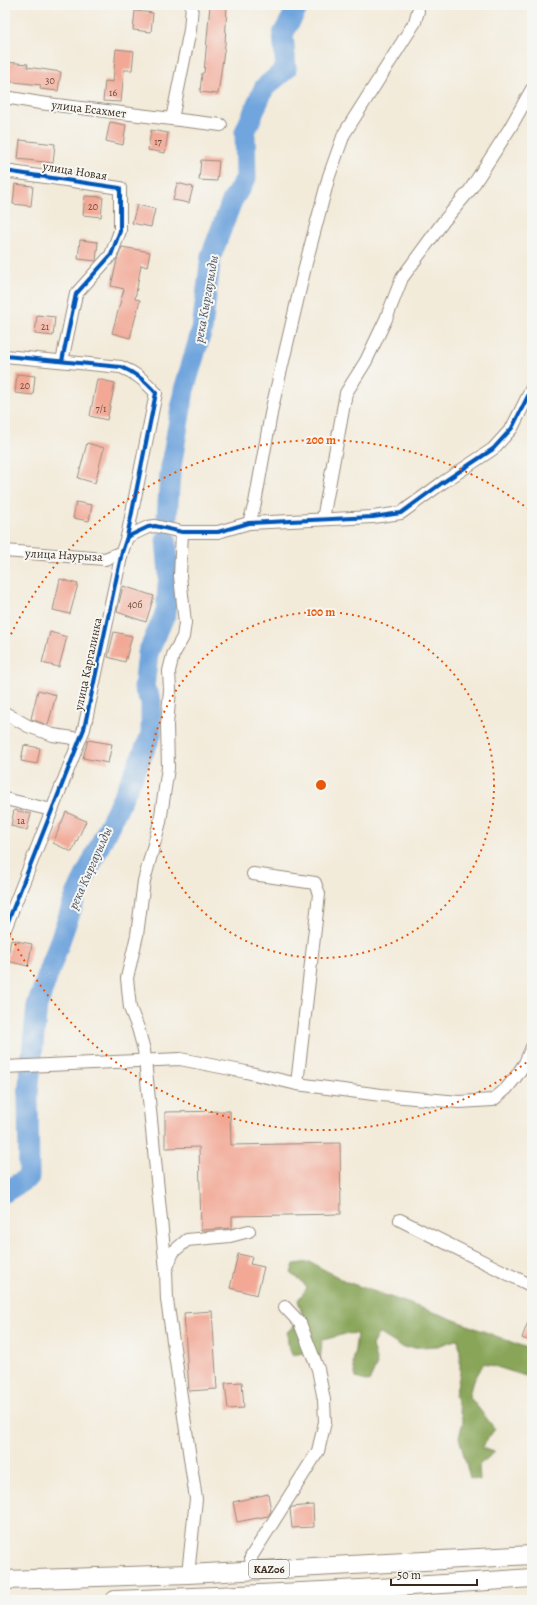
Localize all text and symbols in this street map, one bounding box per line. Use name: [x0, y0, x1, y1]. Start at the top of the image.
house number: 30: [45, 74, 55, 87]
house number: 16: [109, 86, 117, 99]
street label: улица Есахмет: [50, 96, 128, 122]
house number: 17: [154, 135, 163, 148]
street label: улица Новая: [41, 158, 109, 184]
house number: 20: [88, 200, 98, 213]
water label: река Кыргауылды: [190, 254, 222, 345]
house number: 21: [41, 320, 50, 333]
house number: 20: [20, 379, 30, 392]
house number: 7/1: [96, 402, 107, 415]
text: 200 m: [306, 432, 336, 448]
street label: улица Наурыза: [24, 545, 104, 565]
house number: 40б: [127, 598, 143, 611]
text: 100 m: [307, 604, 335, 620]
street label: улица Каргалинка: [70, 616, 106, 713]
centre of rings: [314, 778, 328, 792]
house number: 1а: [17, 814, 25, 827]
water label: река Кыргауылды: [64, 824, 116, 913]
road number: KАZ06: [249, 1560, 289, 1578]
scale bar: [391, 1561, 477, 1587]
text: 50 m: [397, 1567, 421, 1583]

